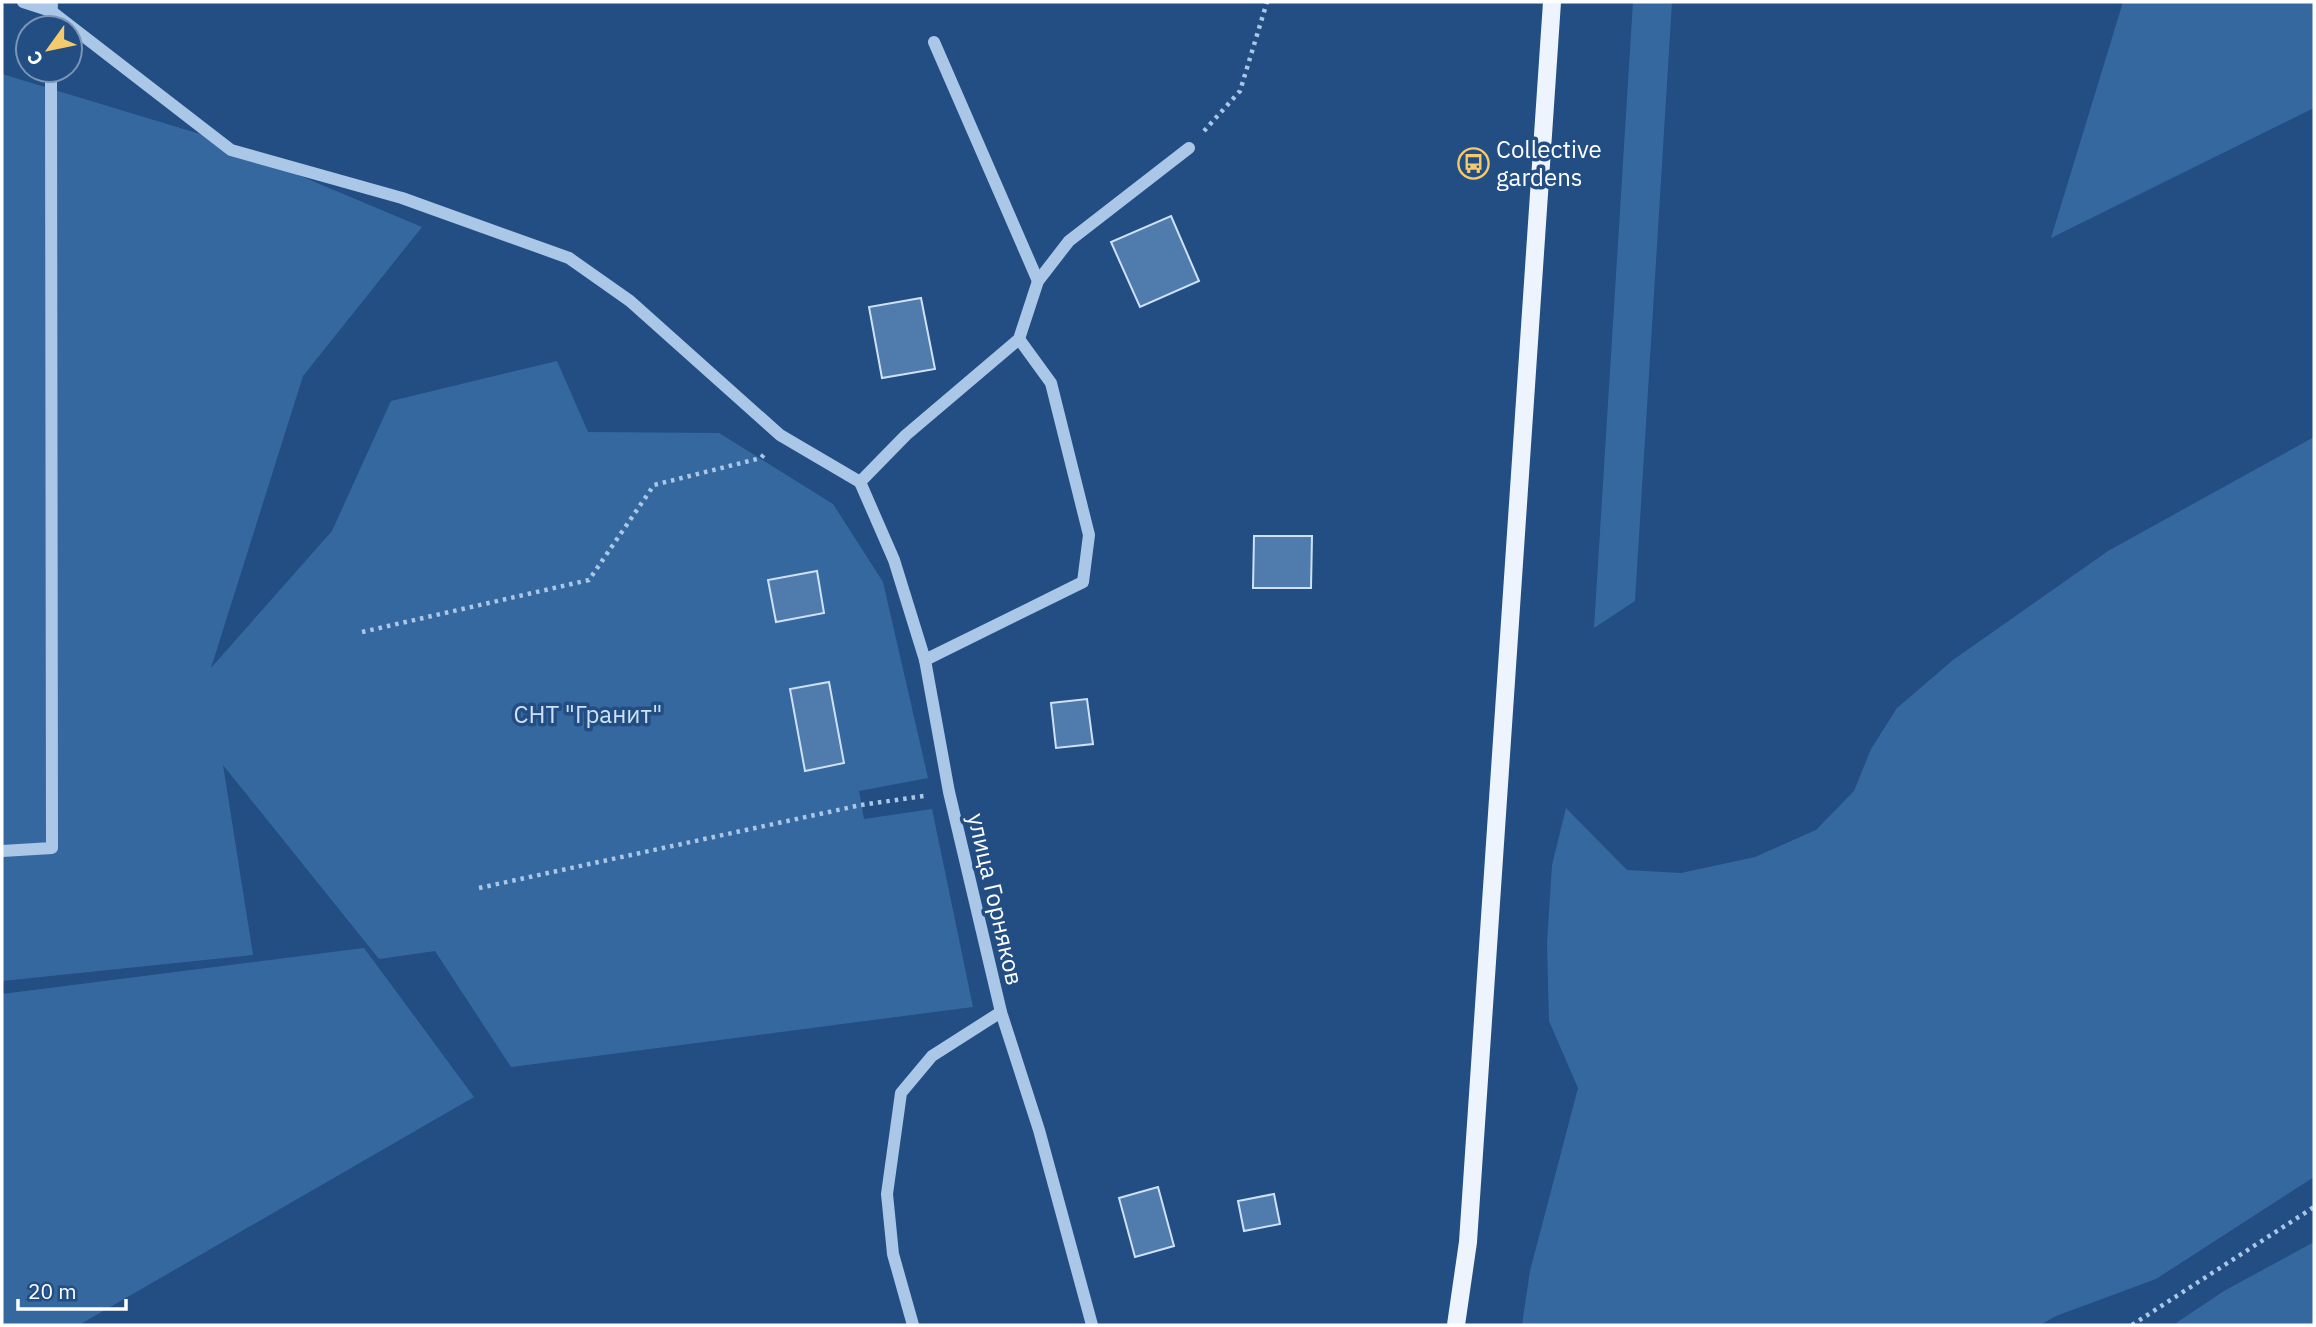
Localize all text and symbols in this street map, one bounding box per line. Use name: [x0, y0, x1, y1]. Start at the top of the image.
north arrow: [14, 14, 84, 84]
text: С: [21, 47, 48, 70]
place label: Collective gardens: [1496, 133, 1602, 193]
bus stop icon: Collective gardens: [1456, 146, 1490, 180]
park label: СНТ "Гранит": [514, 698, 662, 730]
street label: улица Горняков: [961, 810, 1031, 988]
scale bar: [18, 1268, 126, 1312]
text: 20 m: [28, 1277, 77, 1305]

